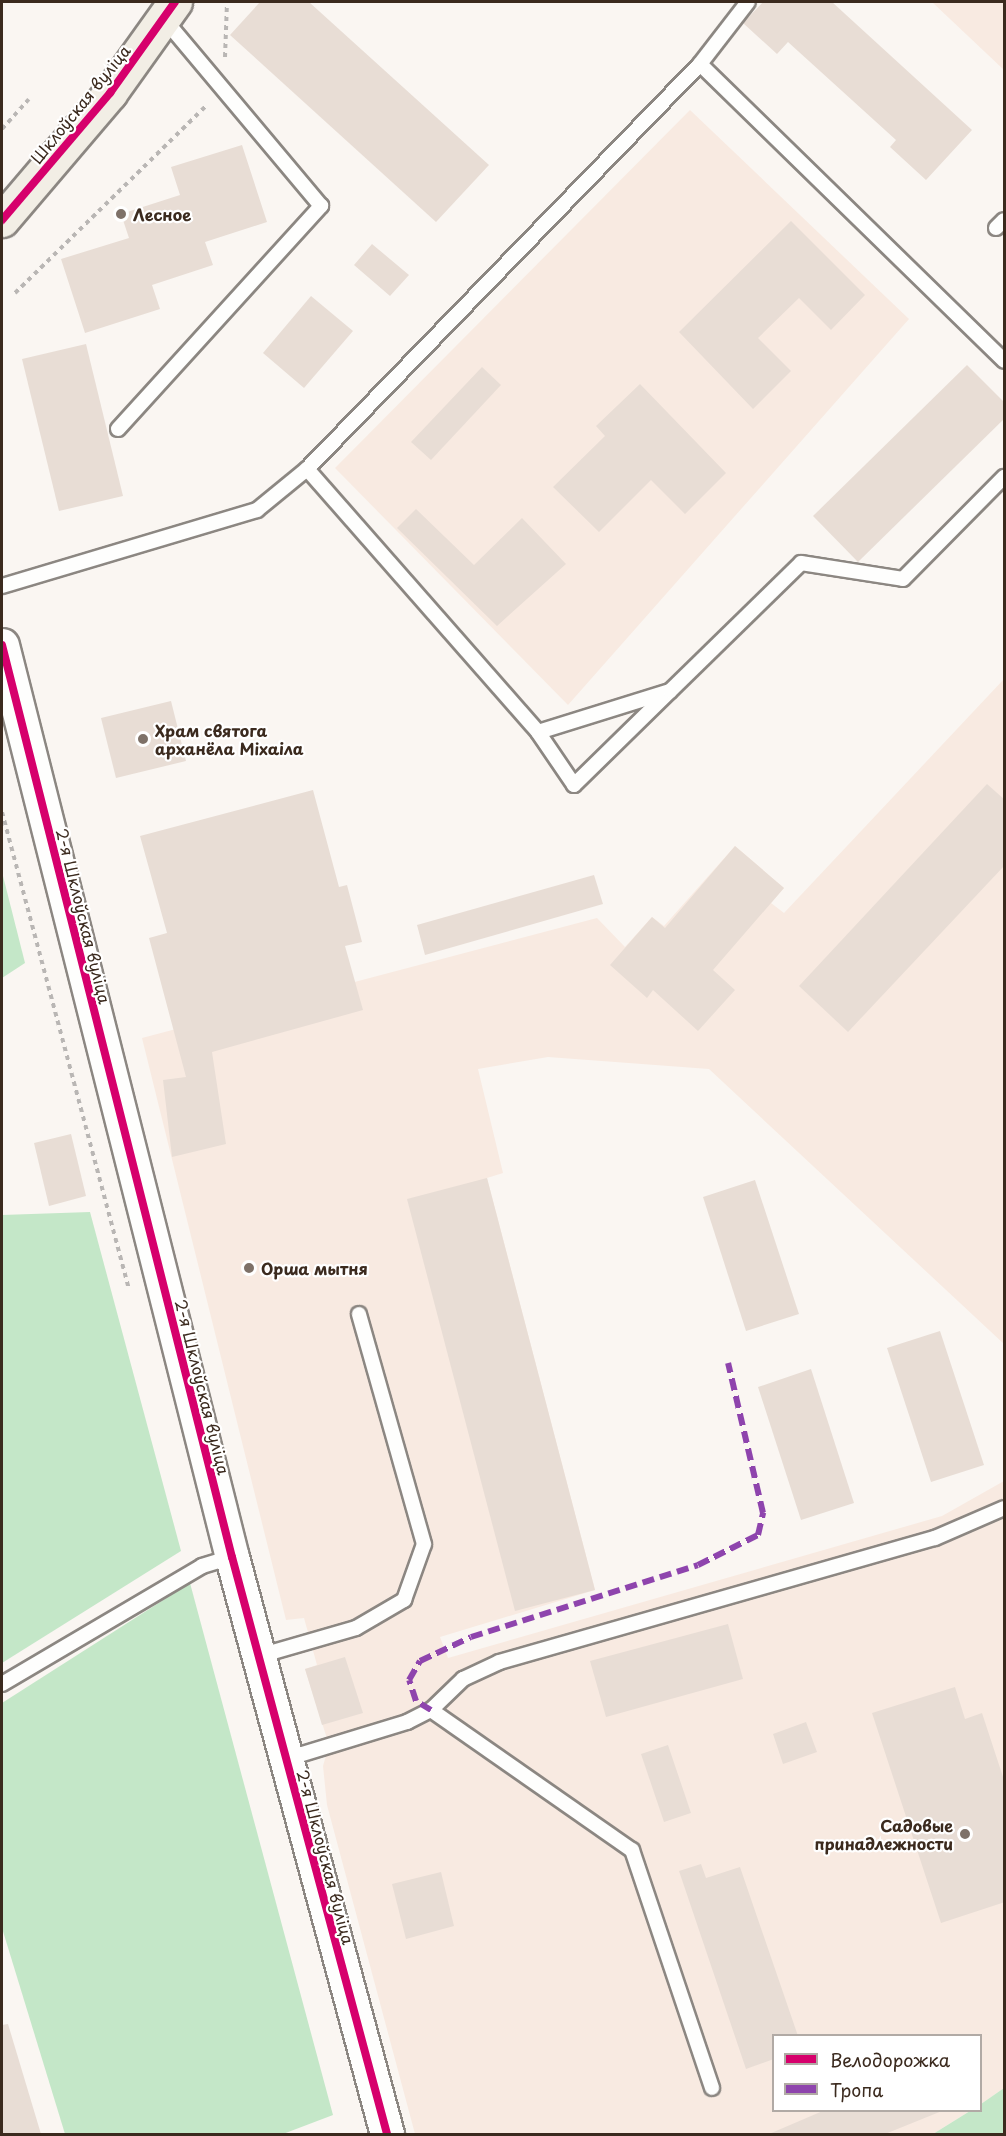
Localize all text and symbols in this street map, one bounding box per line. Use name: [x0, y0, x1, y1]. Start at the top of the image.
street label: Шклоўская вуліца: [26, 41, 134, 167]
place label: Лесное: [133, 204, 191, 224]
marker: Лесное: [114, 207, 128, 221]
place label: Храм святога арханёла Міхаіла: [155, 720, 303, 758]
marker: Храм святога арханёла Міхаіла: [136, 732, 150, 746]
street label: 2-я Шклоўская вуліца: [53, 826, 115, 1006]
place label: Орша мытня: [261, 1258, 368, 1278]
marker: Орша мытня: [242, 1261, 256, 1275]
street label: 2-я Шклоўская вуліца: [172, 1297, 234, 1477]
street label: 2-я Шклоўская вуліца: [293, 1767, 359, 1947]
place label: Садовые принадлежности: [814, 1815, 953, 1853]
marker: Садовые принадлежности: [958, 1827, 972, 1841]
legend: [772, 2034, 982, 2112]
text: Велодорожка: [830, 2046, 950, 2073]
text: Тропа: [830, 2076, 883, 2103]

